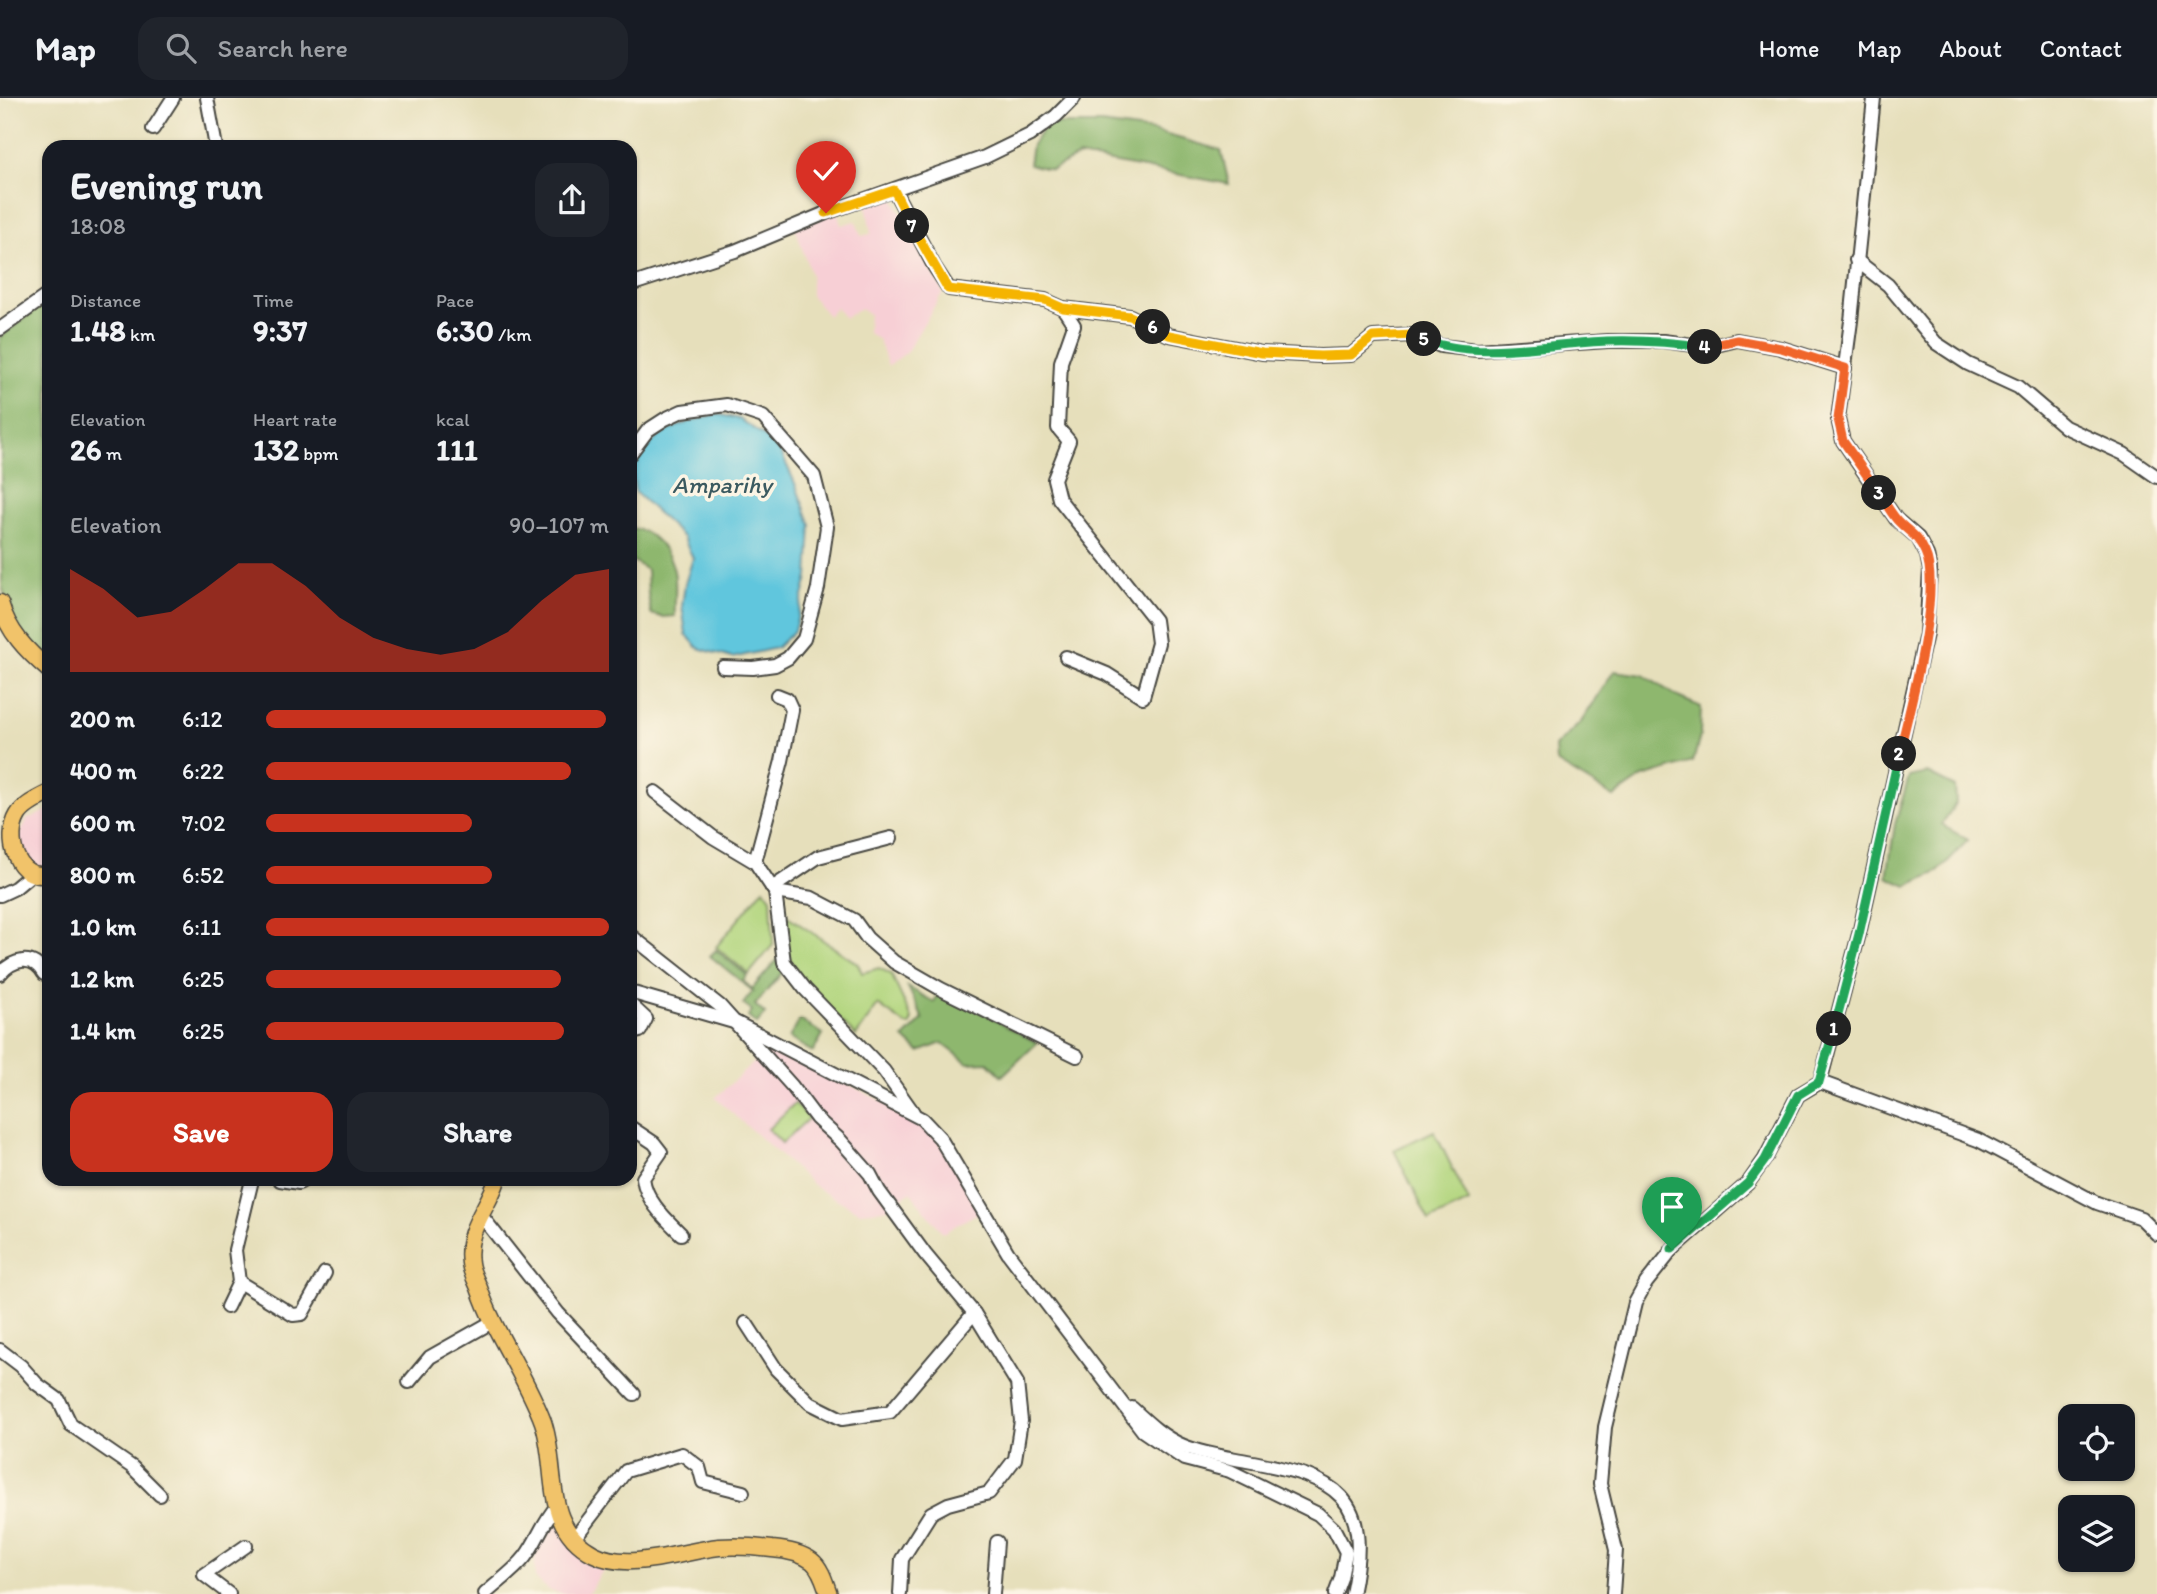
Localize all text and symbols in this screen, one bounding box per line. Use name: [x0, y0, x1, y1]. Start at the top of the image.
search box: [138, 17, 628, 80]
text: Map: [35, 29, 96, 68]
icon: search: [162, 29, 200, 67]
text: Search here: [218, 32, 348, 64]
text: Home: [1759, 34, 1819, 63]
text: Map: [1857, 34, 1901, 63]
text: About: [1939, 34, 2002, 63]
text: Contact: [2040, 34, 2122, 63]
pin: [796, 141, 856, 213]
icon: check: [807, 152, 845, 190]
text: Evening run: [70, 163, 263, 209]
button: share: [535, 163, 609, 237]
pin: 7: [894, 208, 930, 244]
text: 18:08: [70, 212, 126, 240]
text: 7: [907, 214, 916, 237]
text: Distance: [70, 289, 141, 312]
text: Time: [253, 289, 294, 312]
text: Pace: [436, 289, 474, 312]
pin: 6: [1136, 310, 1170, 344]
text: 1.48: [70, 312, 126, 349]
text: 9:37: [253, 312, 307, 349]
text: 6:30: [436, 312, 494, 349]
text: 6: [1147, 315, 1158, 338]
pin: 5: [1406, 322, 1442, 356]
text: km: [126, 323, 155, 346]
text: /km: [494, 323, 531, 346]
text: 5: [1419, 327, 1428, 350]
pin: 4: [1688, 330, 1722, 364]
text: 4: [1699, 335, 1710, 358]
text: Elevation: [70, 408, 146, 431]
text: Heart rate: [253, 408, 337, 431]
text: kcal: [436, 408, 470, 431]
text: 26: [70, 431, 102, 468]
text: 132: [253, 431, 299, 468]
text: 111: [436, 431, 478, 468]
text: m: [102, 442, 122, 465]
text: bpm: [299, 442, 339, 465]
water label: Amparihy: [672, 470, 775, 499]
pin: 3: [1862, 476, 1896, 510]
text: 3: [1873, 481, 1884, 504]
text: Elevation: [70, 511, 161, 539]
text: 90–107 m: [509, 511, 609, 539]
text: 200 m: [70, 705, 135, 733]
text: 6:12: [182, 705, 223, 733]
pin: 2: [1882, 736, 1916, 772]
text: 2: [1894, 742, 1904, 765]
text: 400 m: [70, 757, 137, 785]
text: 6:22: [182, 757, 224, 785]
text: 600 m: [70, 809, 135, 837]
text: 7:02: [182, 809, 225, 837]
text: 800 m: [70, 861, 135, 889]
text: 6:52: [182, 861, 224, 889]
text: 1.0 km: [70, 913, 136, 941]
text: 6:11: [182, 913, 221, 941]
text: 1.2 km: [70, 965, 134, 993]
text: 6:25: [182, 965, 224, 993]
pin: 1: [1816, 1012, 1852, 1046]
text: 1.4 km: [70, 1017, 136, 1045]
text: 6:25: [182, 1017, 224, 1045]
text: 1: [1829, 1017, 1838, 1040]
button: Save: [70, 1092, 333, 1172]
button: Share: [347, 1092, 609, 1172]
pin: [1642, 1177, 1702, 1249]
icon: arrive: [1653, 1188, 1691, 1226]
map controls: [2058, 1404, 2135, 1572]
button: locate: [2058, 1404, 2135, 1481]
button: layers: [2058, 1495, 2135, 1572]

